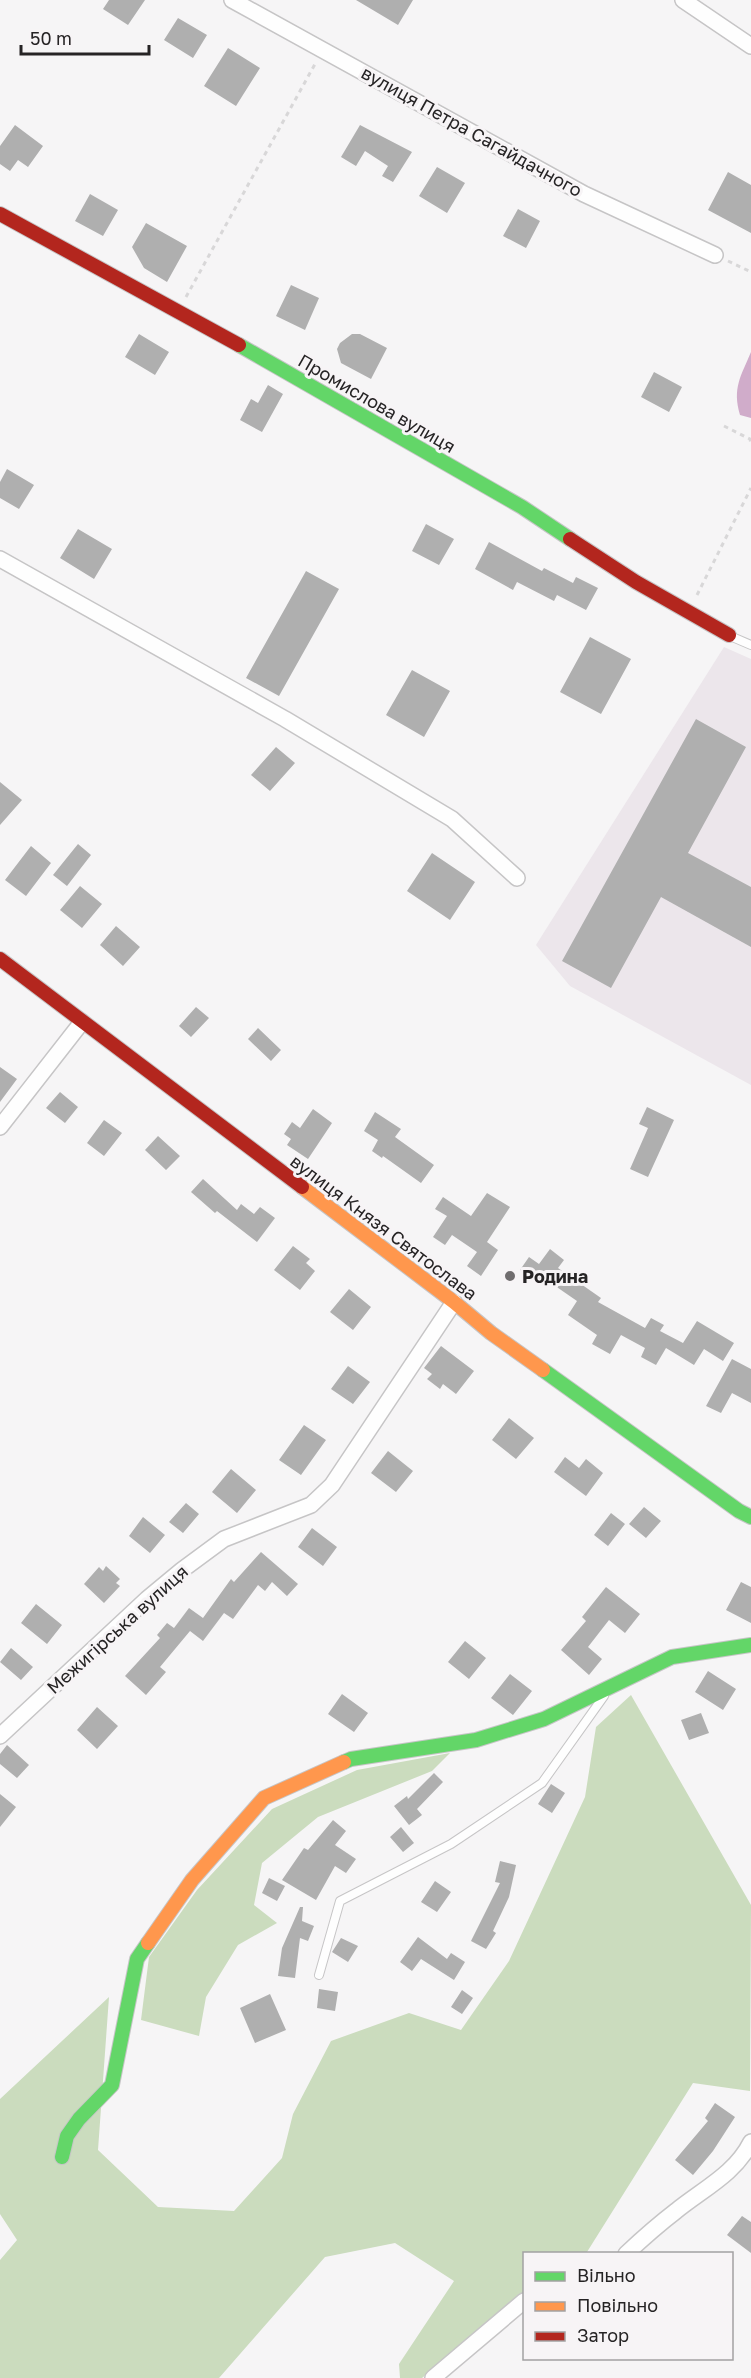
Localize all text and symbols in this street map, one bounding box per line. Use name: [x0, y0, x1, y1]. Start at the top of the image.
scale bar: [21, 18, 148, 56]
text: 50 m: [30, 27, 72, 49]
street label: вулиця Петра Сагайдачного: [358, 61, 586, 201]
street label: Промислова вулиця: [294, 349, 460, 457]
street label: вулиця Князя Святослава: [286, 1150, 482, 1304]
place label: Родина: [522, 1265, 588, 1287]
marker: Родина: [503, 1269, 517, 1283]
street label: Межигірська вулиця: [42, 1560, 192, 1698]
legend: [523, 2252, 733, 2360]
text: Вільно: [577, 2264, 636, 2286]
text: Повільно: [577, 2294, 658, 2316]
text: Затор: [577, 2324, 629, 2346]

